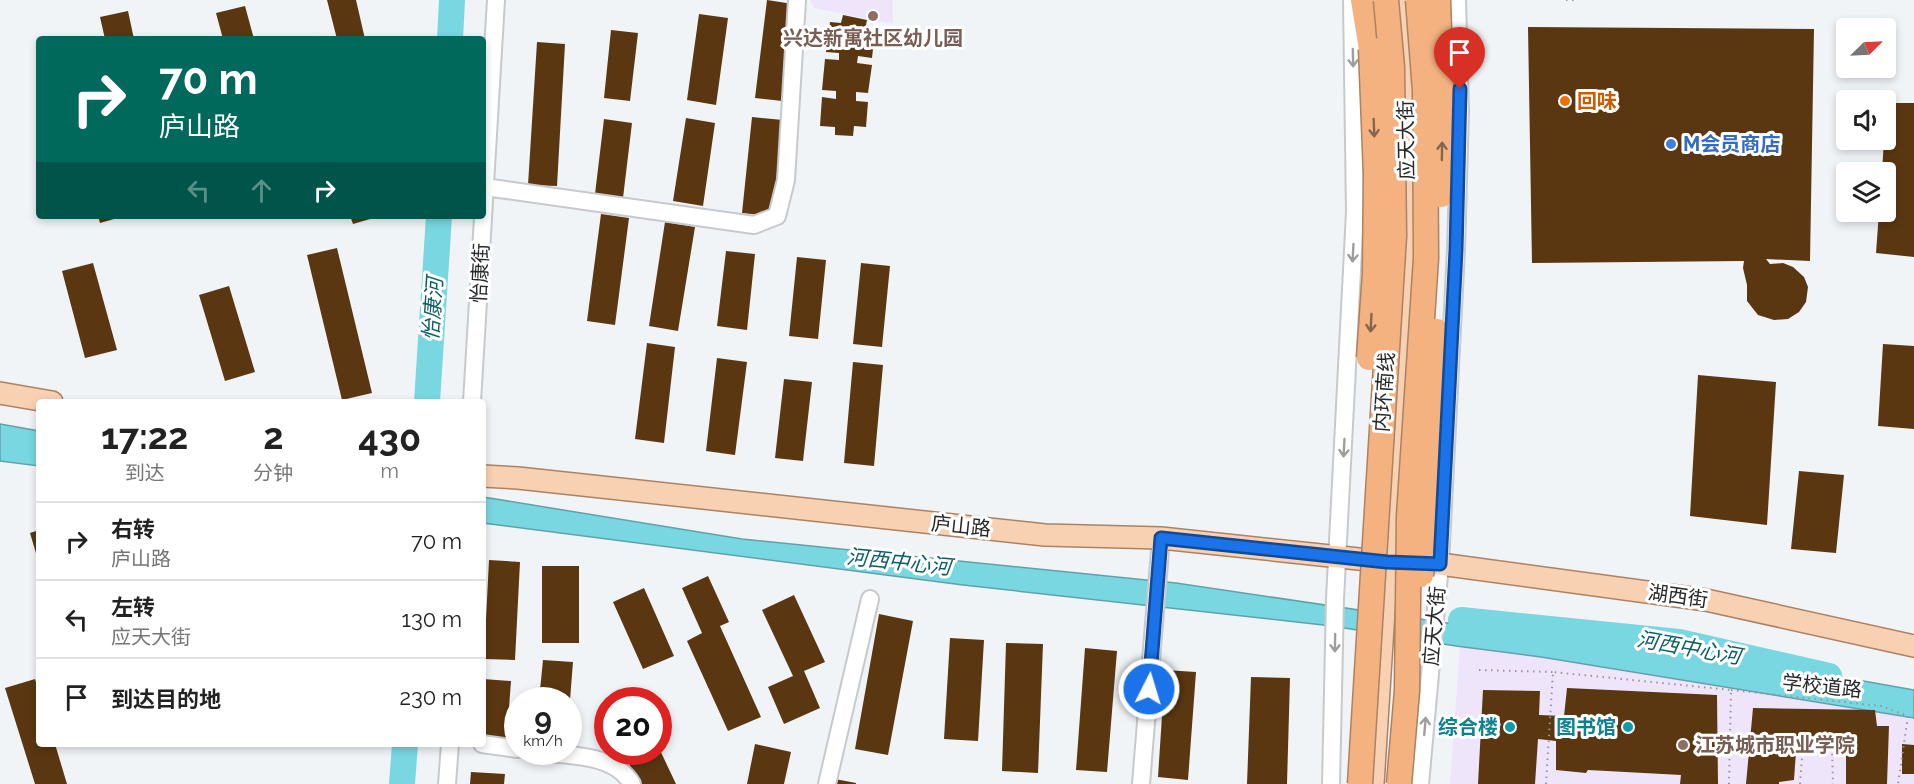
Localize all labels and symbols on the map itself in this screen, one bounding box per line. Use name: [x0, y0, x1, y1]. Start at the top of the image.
marker: 兴达新寓社区幼儿园: [866, 9, 880, 23]
north arrow: [1836, 18, 1896, 78]
place label: 兴达新寓社区幼儿园: [783, 26, 963, 50]
pin: [1434, 27, 1485, 89]
one-way arrow: [1347, 48, 1359, 68]
place label: 回味: [1577, 89, 1617, 113]
marker: 回味: [1558, 94, 1572, 108]
street label: 应天大街: [1393, 100, 1419, 180]
one-way arrow: [1369, 118, 1380, 138]
place label: M会员商店: [1683, 132, 1780, 156]
marker: M会员商店: [1664, 137, 1678, 151]
one-way arrow: [1436, 141, 1448, 161]
street label: 怡康街: [466, 242, 494, 304]
one-way arrow: [1348, 243, 1359, 263]
water label: 怡康河: [418, 273, 447, 341]
one-way arrow: [1366, 312, 1377, 332]
street label: 内环南线: [1369, 351, 1399, 433]
one-way arrow: [1338, 438, 1349, 458]
street label: 庐山路: [930, 511, 992, 541]
water label: 河西中心河: [846, 544, 957, 580]
street label: 湖西街: [1647, 580, 1709, 612]
street label: 应天大街: [1419, 585, 1449, 667]
water label: 河西中心河: [1635, 626, 1747, 670]
one-way arrow: [1329, 632, 1340, 652]
position arrow: [1117, 657, 1181, 721]
street label: 学校道路: [1781, 670, 1863, 702]
speed limit sign: 20: [594, 687, 672, 765]
place label: 综合楼: [1438, 715, 1498, 739]
place label: 图书馆: [1556, 715, 1616, 739]
one-way arrow: [1420, 716, 1431, 736]
marker: 综合楼: [1503, 720, 1517, 734]
marker: 图书馆: [1621, 720, 1635, 734]
place label: 江苏城市职业学院: [1695, 733, 1855, 757]
marker: 江苏城市职业学院: [1676, 738, 1690, 752]

